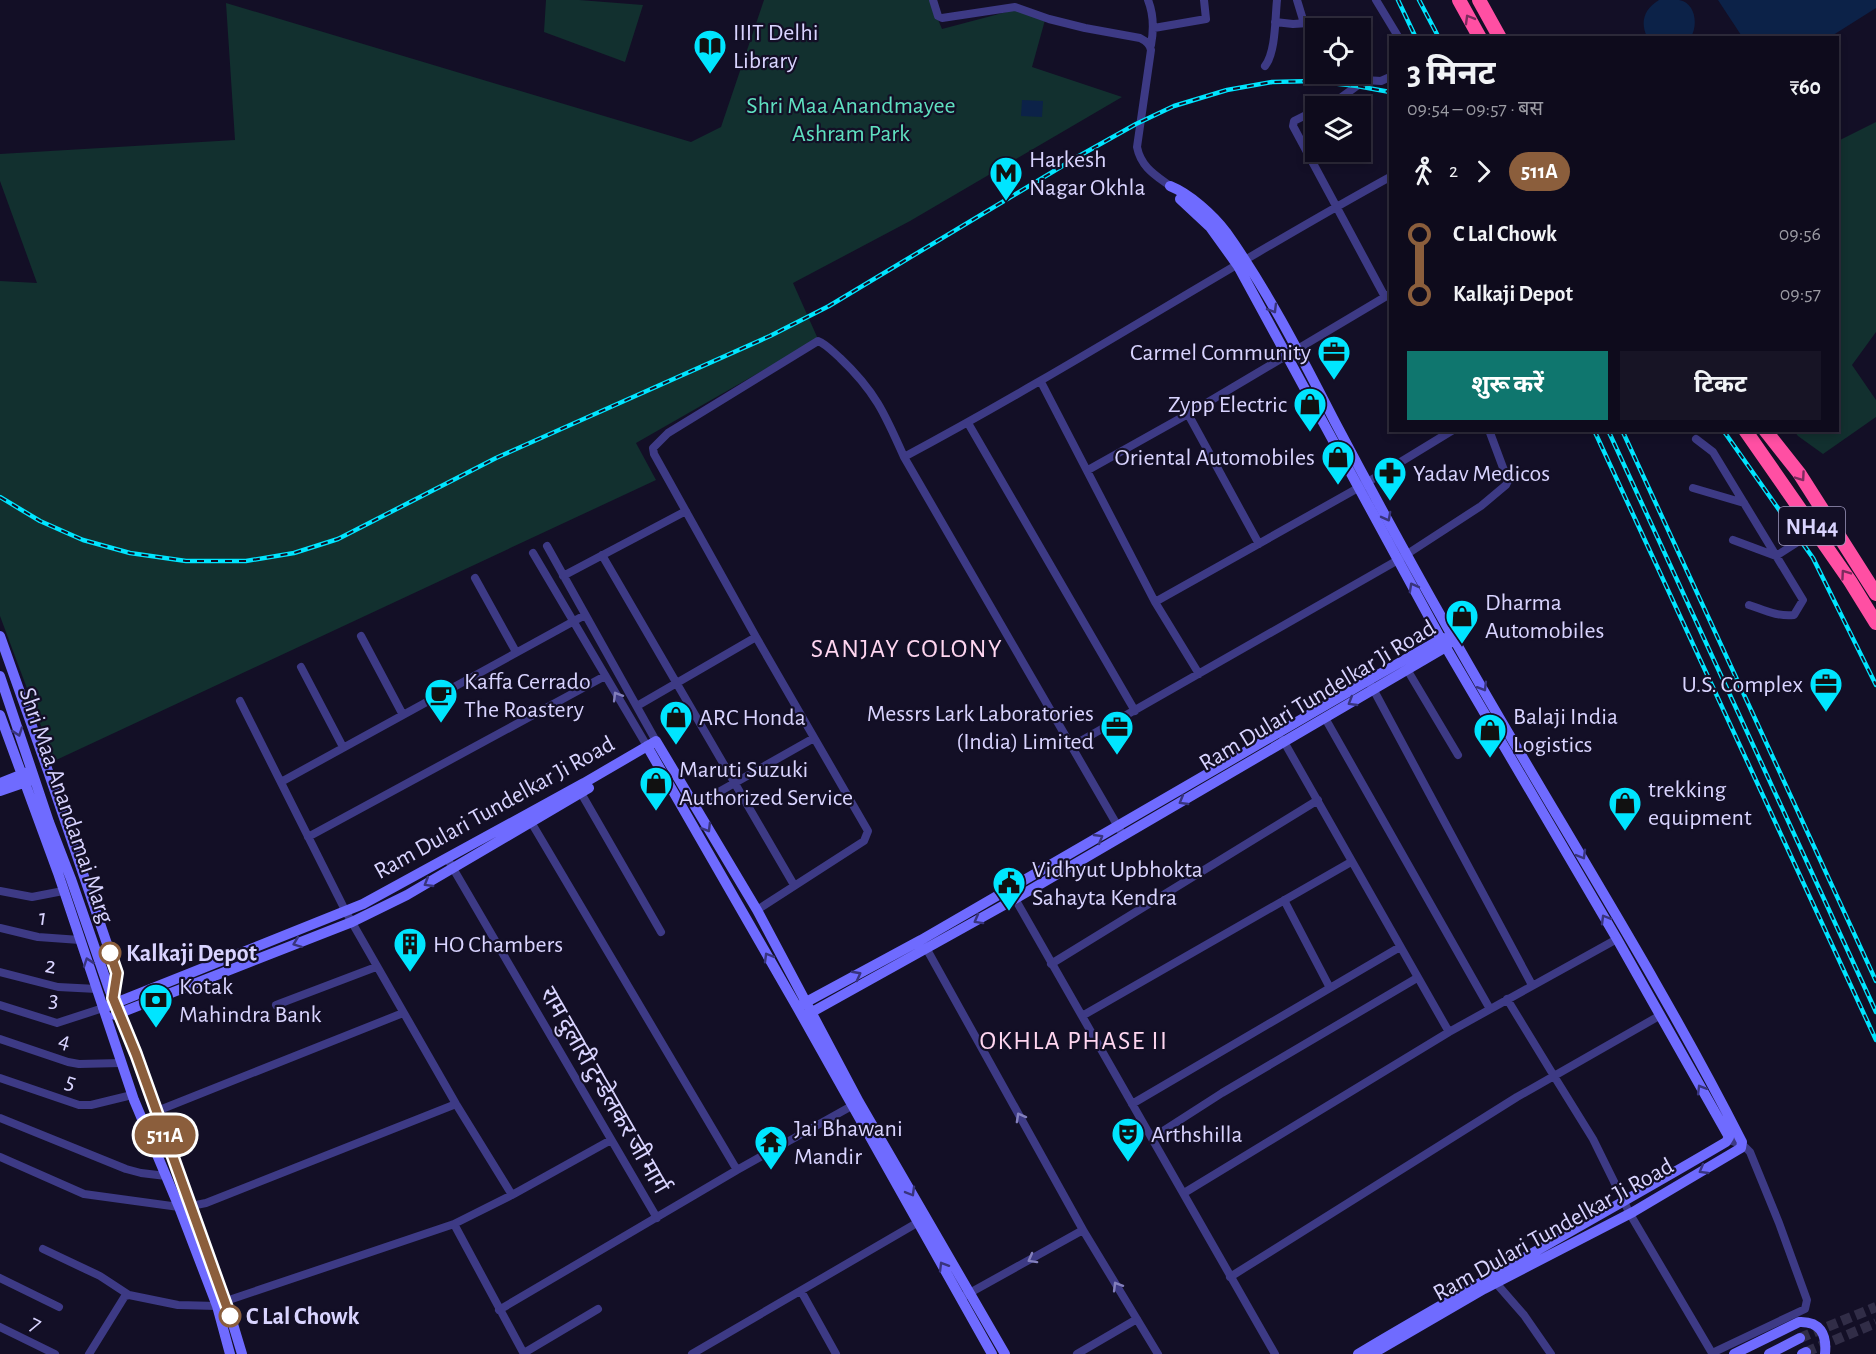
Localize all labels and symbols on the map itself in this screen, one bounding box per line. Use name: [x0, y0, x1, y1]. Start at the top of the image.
one-way arrow: [1465, 15, 1476, 25]
place label: IIIT Delhi Library: [733, 21, 818, 73]
library icon: IIIT Delhi Library: [692, 28, 728, 75]
park label: Shri Maa Anandmayee Ashram Park: [746, 94, 956, 146]
place label: Harkesh Nagar Okhla: [1029, 148, 1146, 200]
metro station icon: Harkesh Nagar Okhla: [988, 155, 1024, 202]
one-way arrow: [1266, 303, 1278, 313]
office icon: Carmel Community: [1316, 334, 1352, 381]
place label: Carmel Community: [1130, 341, 1311, 365]
shop icon: Zypp Electric: [1292, 386, 1328, 433]
place label: Zypp Electric: [1168, 393, 1287, 417]
shop icon: Oriental Automobiles: [1320, 439, 1356, 486]
place label: Oriental Automobiles: [1115, 446, 1315, 470]
pharmacy icon: Yadav Medicos: [1372, 455, 1408, 502]
place label: Yadav Medicos: [1413, 462, 1550, 486]
one-way arrow: [1794, 470, 1805, 481]
road number: NH44: [1779, 507, 1845, 545]
one-way arrow: [1380, 511, 1391, 521]
one-way arrow: [1841, 569, 1852, 580]
one-way arrow: [1409, 583, 1420, 593]
place label: Dharma Automobiles: [1485, 591, 1605, 643]
shop icon: Dharma Automobiles: [1444, 598, 1480, 645]
street label: Ram Dulari Tundelkar Ji Road: [1195, 616, 1440, 776]
district label: SANJAY COLONY: [811, 636, 1003, 662]
office icon: U.S. Complex: [1808, 666, 1844, 713]
place label: Kaffa Cerrado The Roastery: [464, 670, 591, 722]
place label: U.S. Complex: [1682, 673, 1804, 697]
cafe icon: Kaffa Cerrado The Roastery: [423, 677, 459, 724]
one-way arrow: [1475, 681, 1487, 691]
street label: Shri Maa Anandamai Marg: [14, 685, 118, 926]
one-way arrow: [613, 692, 625, 702]
one-way arrow: [1347, 695, 1358, 707]
shop icon: ARC Honda: [658, 699, 694, 746]
place label: Messrs Lark Laboratories (India) Limited: [867, 702, 1094, 754]
place label: Balaji India Logistics: [1513, 705, 1618, 757]
place label: ARC Honda: [699, 706, 806, 730]
office icon: Messrs Lark Laboratories (India) Limited: [1099, 709, 1135, 756]
shop icon: Balaji India Logistics: [1472, 712, 1508, 759]
one-way arrow: [11, 726, 24, 736]
street label: Ram Dulari Tundelkar Ji Road: [370, 732, 619, 884]
place label: Maruti Suzuki Authorized Service: [679, 758, 853, 810]
shop icon: Maruti Suzuki Authorized Service: [638, 765, 674, 812]
place label: trekking equipment: [1648, 778, 1752, 830]
shop icon: trekking equipment: [1607, 785, 1643, 832]
one-way arrow: [1179, 794, 1189, 805]
one-way arrow: [699, 822, 711, 832]
one-way arrow: [1093, 834, 1104, 845]
one-way arrow: [1574, 849, 1586, 859]
place label: Vidhyut Upbhokta Sahayta Kendra: [1032, 858, 1203, 910]
public building icon: Vidhyut Upbhokta Sahayta Kendra: [991, 865, 1027, 912]
one-way arrow: [424, 875, 434, 887]
street label: 1: [37, 906, 49, 930]
one-way arrow: [974, 912, 984, 924]
one-way arrow: [1601, 915, 1612, 925]
building icon: HO Chambers: [392, 926, 428, 973]
place label: HO Chambers: [433, 933, 563, 957]
one-way arrow: [292, 936, 303, 948]
marker: Kalkaji Depot: [99, 942, 121, 964]
place label: Kalkaji Depot: [126, 942, 257, 966]
street label: 2: [43, 953, 59, 979]
one-way arrow: [763, 953, 775, 963]
one-way arrow: [83, 957, 95, 968]
one-way arrow: [850, 971, 861, 982]
place label: Kotak Mahindra Bank: [179, 975, 322, 1027]
bank icon: Kotak Mahindra Bank: [138, 982, 174, 1029]
street label: राम दुलारी टुन्डेलकर जी मार्ग: [534, 982, 676, 1200]
street label: 3: [47, 987, 60, 1013]
street label: 4: [56, 1028, 74, 1054]
district label: OKHLA PHASE II: [979, 1028, 1169, 1054]
street label: 5: [62, 1069, 79, 1095]
one-way arrow: [1697, 1085, 1708, 1095]
one-way arrow: [1016, 1113, 1027, 1123]
line badge: 511A: [123, 1116, 207, 1154]
theatre icon: Arthshilla: [1110, 1116, 1146, 1163]
place label: Jai Bhawani Mandir: [794, 1117, 903, 1169]
place label: Arthshilla: [1151, 1123, 1243, 1147]
temple icon: Jai Bhawani Mandir: [753, 1124, 789, 1171]
street label: Ram Dulari Tundelkar Ji Road: [1429, 1154, 1678, 1306]
one-way arrow: [1699, 1162, 1710, 1174]
one-way arrow: [904, 1186, 916, 1196]
one-way arrow: [1028, 1251, 1038, 1263]
one-way arrow: [938, 1262, 950, 1272]
one-way arrow: [1112, 1282, 1124, 1292]
marker: C Lal Chowk: [219, 1305, 241, 1327]
place label: C Lal Chowk: [246, 1305, 360, 1329]
street label: 7: [26, 1311, 45, 1337]

